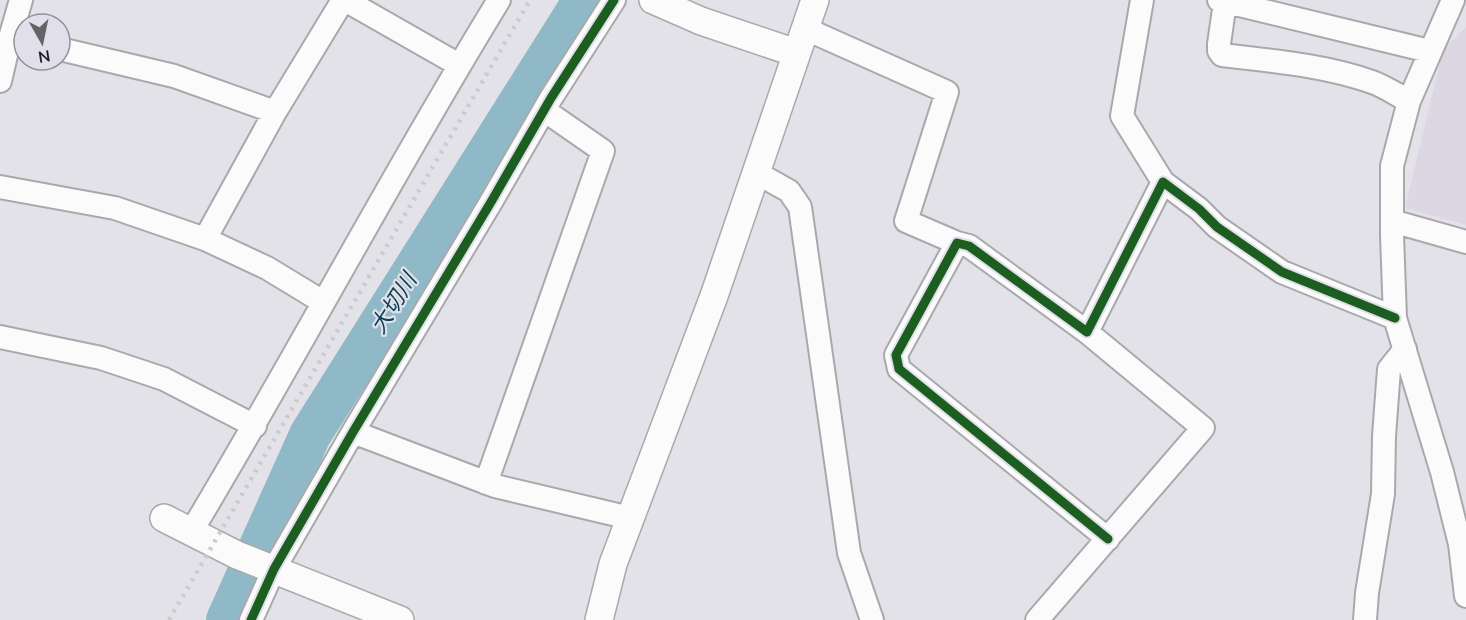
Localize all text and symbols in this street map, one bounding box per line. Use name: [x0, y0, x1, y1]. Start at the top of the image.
north arrow: [12, 12, 72, 72]
text: N: [37, 44, 52, 68]
water label: 大切川: [364, 266, 425, 339]

